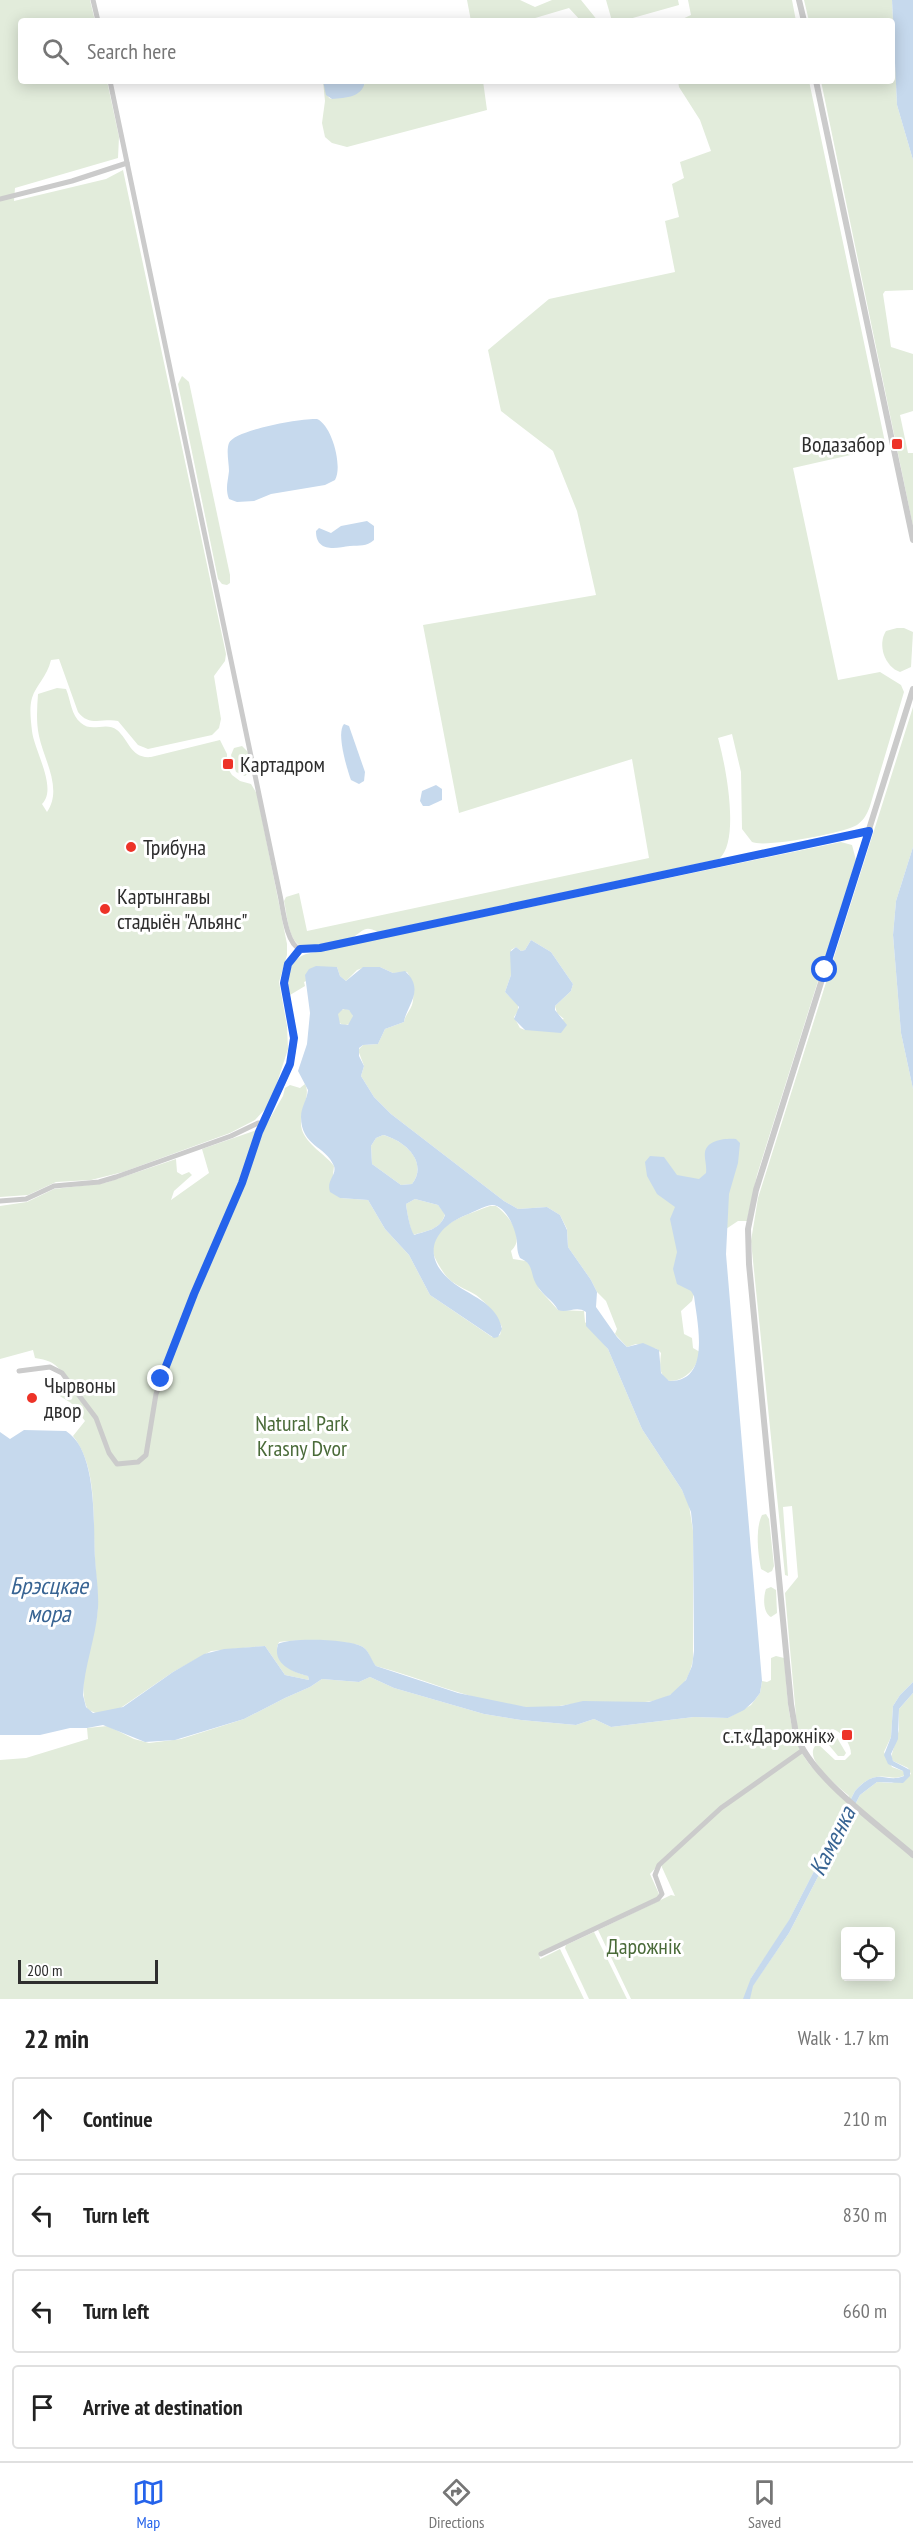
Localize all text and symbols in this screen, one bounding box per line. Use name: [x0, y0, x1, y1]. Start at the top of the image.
search box: [18, 18, 895, 84]
icon: search: [39, 35, 72, 68]
text: Search here: [87, 37, 176, 65]
place label: Водазабор: [802, 430, 885, 458]
marker: Водазабор: [890, 437, 904, 451]
place label: Картадром: [240, 750, 325, 778]
marker: Картадром: [221, 757, 235, 771]
place label: Трибуна: [143, 833, 206, 861]
marker: Трибуна: [124, 840, 138, 854]
place label: Картынгавы стадыён "Альянс": [117, 882, 248, 935]
marker: Картынгавы стадыён "Альянс": [98, 902, 112, 916]
route start: [811, 956, 837, 982]
route end: [147, 1365, 173, 1391]
place label: Чырвоны двор: [44, 1371, 116, 1424]
marker: Чырвоны двор: [25, 1391, 39, 1405]
park label: Natural Park Krasny Dvor: [255, 1409, 349, 1462]
water label: Брэсцкае мора: [10, 1570, 90, 1629]
place label: с.т.«Дарожнік»: [723, 1721, 835, 1749]
marker: с.т.«Дарожнік»: [840, 1728, 854, 1742]
water label: Каменка: [802, 1800, 863, 1881]
map controls: [841, 1927, 895, 1981]
button: locate: [841, 1927, 895, 1981]
park label: Дарожнік: [607, 1932, 682, 1960]
scale bar: [18, 1957, 158, 1984]
text: 200 m: [27, 1960, 62, 1980]
text: 22 min: [24, 2022, 89, 2055]
text: Walk · 1.7 km: [798, 2025, 889, 2051]
icon: ahead: [26, 2103, 59, 2136]
text: Continue: [83, 2105, 153, 2133]
text: 210 m: [843, 2106, 887, 2132]
icon: left: [26, 2199, 59, 2232]
text: Turn left: [83, 2201, 149, 2229]
text: 830 m: [843, 2202, 887, 2228]
icon: left: [26, 2295, 59, 2328]
text: Turn left: [83, 2297, 149, 2325]
text: 660 m: [843, 2298, 887, 2324]
icon: arrive: [26, 2391, 59, 2424]
text: Arrive at destination: [83, 2393, 243, 2421]
tab: Map: [132, 2476, 165, 2532]
tab: Directions: [429, 2476, 484, 2532]
tab: Saved: [748, 2476, 781, 2532]

